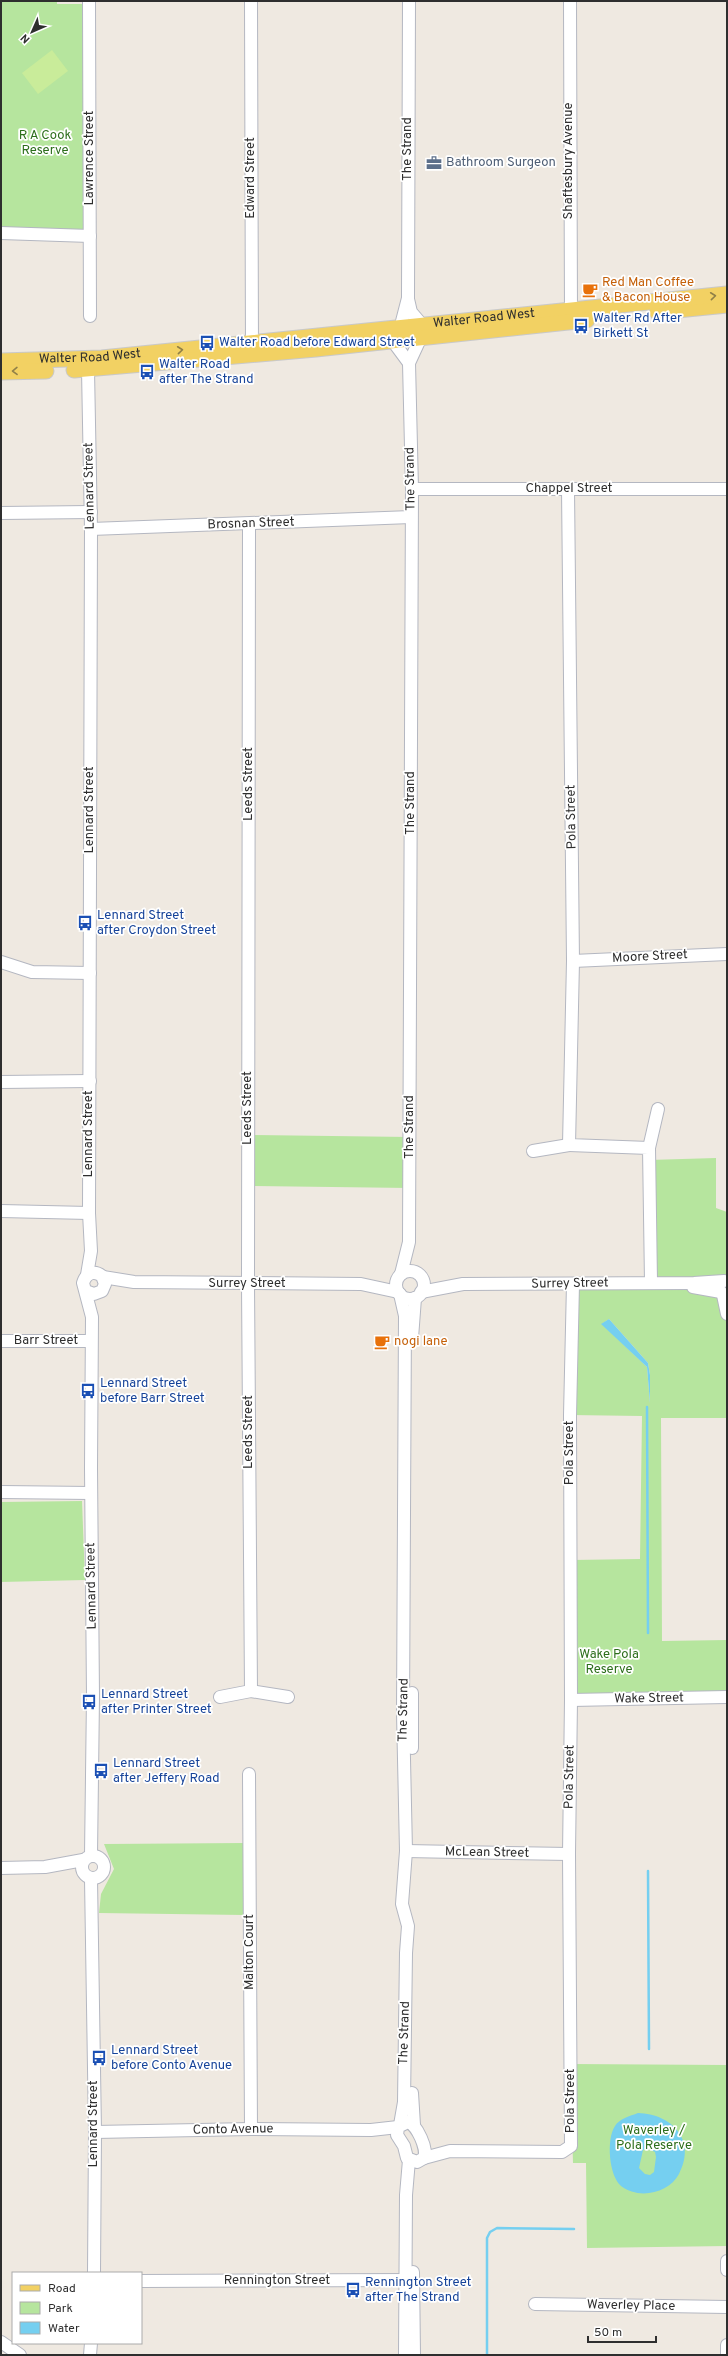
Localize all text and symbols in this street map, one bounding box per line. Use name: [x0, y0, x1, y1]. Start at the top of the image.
north arrow: [12, 12, 52, 52]
text: N: [18, 31, 33, 46]
street label: Shaftesbury Avenue: [561, 103, 577, 219]
street label: Lawrence Street: [82, 110, 98, 206]
street label: The Strand: [400, 117, 416, 181]
park label: R A Cook Reserve: [19, 128, 71, 159]
street label: Edward Street: [243, 137, 259, 219]
office icon: Bathroom Surgeon: [425, 154, 443, 172]
place label: Bathroom Surgeon: [446, 155, 556, 171]
place label: Red Man Coffee & Bacon House: [602, 275, 694, 306]
cafe icon: Red Man Coffee & Bacon House: [581, 281, 599, 299]
one-way arrow: [710, 292, 716, 301]
street label: Walter Road West: [432, 306, 536, 332]
place label: Walter Rd After Birkett St: [593, 311, 682, 342]
bus stop icon: Walter Rd After Birkett St: [572, 317, 590, 335]
bus stop icon: Walter Road before Edward Street: [198, 334, 216, 352]
place label: Walter Road before Edward Street: [219, 335, 415, 351]
street label: Walter Road West: [39, 346, 142, 368]
one-way arrow: [176, 346, 183, 355]
place label: Walter Road after The Strand: [159, 357, 254, 388]
bus stop icon: Walter Road after The Strand: [138, 363, 156, 381]
one-way arrow: [12, 367, 18, 376]
street label: Lennard Street: [81, 442, 99, 530]
street label: The Strand: [402, 447, 420, 511]
street label: Chappel Street: [526, 481, 613, 497]
street label: Brosnan Street: [207, 514, 295, 534]
street label: Leeds Street: [241, 747, 257, 821]
street label: Lennard Street: [82, 766, 98, 854]
street label: The Strand: [403, 771, 419, 835]
street label: Pola Street: [563, 784, 581, 849]
place label: Lennard Street after Croydon Street: [97, 908, 216, 939]
bus stop icon: Lennard Street after Croydon Street: [76, 914, 94, 932]
street label: Moore Street: [612, 947, 688, 967]
street label: Leeds Street: [240, 1071, 256, 1145]
street label: Lennard Street: [81, 1090, 97, 1178]
street label: The Strand: [402, 1095, 418, 1159]
street label: Surrey Street: [531, 1275, 609, 1293]
street label: Surrey Street: [208, 1276, 286, 1292]
street label: Barr Street: [14, 1333, 78, 1349]
cafe icon: nogi lane: [373, 1333, 391, 1351]
place label: nogi lane: [394, 1334, 448, 1350]
place label: Lennard Street before Barr Street: [100, 1376, 205, 1407]
bus stop icon: Lennard Street before Barr Street: [79, 1382, 97, 1400]
street label: Leeds Street: [241, 1395, 257, 1469]
street label: Pola Street: [562, 1421, 578, 1485]
street label: Lennard Street: [83, 1542, 101, 1630]
park label: Wake Pola Reserve: [579, 1647, 639, 1678]
street label: The Strand: [395, 1678, 413, 1742]
place label: Lennard Street after Printer Street: [101, 1687, 212, 1718]
street label: Wake Street: [614, 1690, 684, 1708]
bus stop icon: Lennard Street after Printer Street: [80, 1693, 98, 1711]
street label: Pola Street: [561, 1744, 579, 1809]
place label: Lennard Street after Jeffery Road: [113, 1756, 219, 1787]
bus stop icon: Lennard Street after Jeffery Road: [92, 1762, 110, 1780]
street label: McLean Street: [445, 1844, 529, 1862]
street label: Malton Court: [242, 1914, 258, 1990]
street label: The Strand: [396, 2001, 414, 2065]
place label: Lennard Street before Conto Avenue: [111, 2043, 232, 2074]
bus stop icon: Lennard Street before Conto Avenue: [90, 2049, 108, 2067]
street label: Pola Street: [563, 2069, 579, 2133]
street label: Lennard Street: [86, 2080, 102, 2168]
street label: Conto Avenue: [192, 2121, 274, 2139]
park label: Waverley / Pola Reserve: [616, 2123, 692, 2154]
legend: [12, 2272, 142, 2344]
street label: Rennington Street: [224, 2273, 330, 2289]
place label: Rennington Street after The Strand: [365, 2275, 472, 2306]
text: Road: [48, 2281, 76, 2297]
bus stop icon: Rennington Street after The Strand: [344, 2281, 362, 2299]
street label: Waverley Place: [587, 2297, 675, 2315]
text: Park: [48, 2301, 73, 2317]
scale bar: [588, 2318, 656, 2344]
text: Water: [48, 2321, 80, 2337]
text: 50 m: [594, 2325, 622, 2341]

